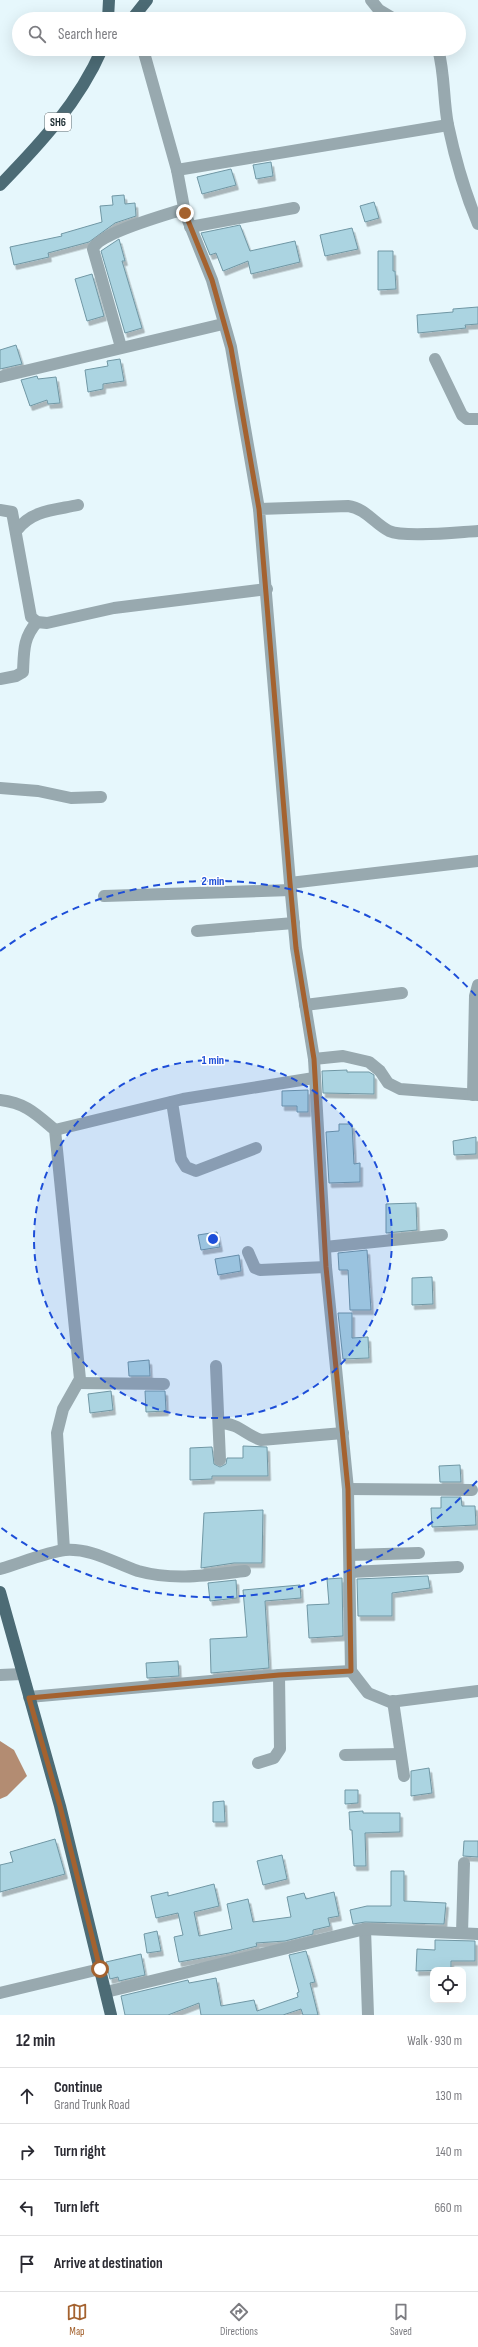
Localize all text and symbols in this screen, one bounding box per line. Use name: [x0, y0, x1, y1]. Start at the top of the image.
search box: [12, 12, 466, 56]
icon: search: [26, 23, 48, 45]
text: Search here: [58, 25, 118, 44]
road number: SH6: [45, 113, 71, 131]
route end: [176, 204, 194, 222]
text: 2 min: [202, 874, 224, 889]
text: 1 min: [202, 1053, 224, 1068]
centre of rings: [206, 1232, 220, 1246]
route start: [91, 1960, 109, 1978]
map controls: [430, 1967, 466, 2003]
button: locate: [430, 1967, 466, 2003]
text: 12 min: [16, 2031, 55, 2051]
text: Walk · 930 m: [407, 2033, 462, 2049]
text: Continue: [54, 2078, 103, 2097]
icon: ahead: [16, 2085, 38, 2107]
text: 130 m: [436, 2088, 462, 2104]
text: Grand Trunk Road: [54, 2097, 130, 2113]
icon: right: [16, 2141, 38, 2163]
text: Turn right: [54, 2142, 106, 2161]
text: 140 m: [436, 2144, 462, 2160]
icon: left: [16, 2197, 38, 2219]
text: Turn left: [54, 2198, 99, 2217]
text: 660 m: [434, 2200, 462, 2216]
icon: arrive: [16, 2253, 38, 2275]
text: Arrive at destination: [54, 2254, 163, 2273]
tab: Map: [66, 2301, 88, 2338]
tab: Directions: [220, 2301, 258, 2338]
tab: Saved: [390, 2301, 412, 2338]

